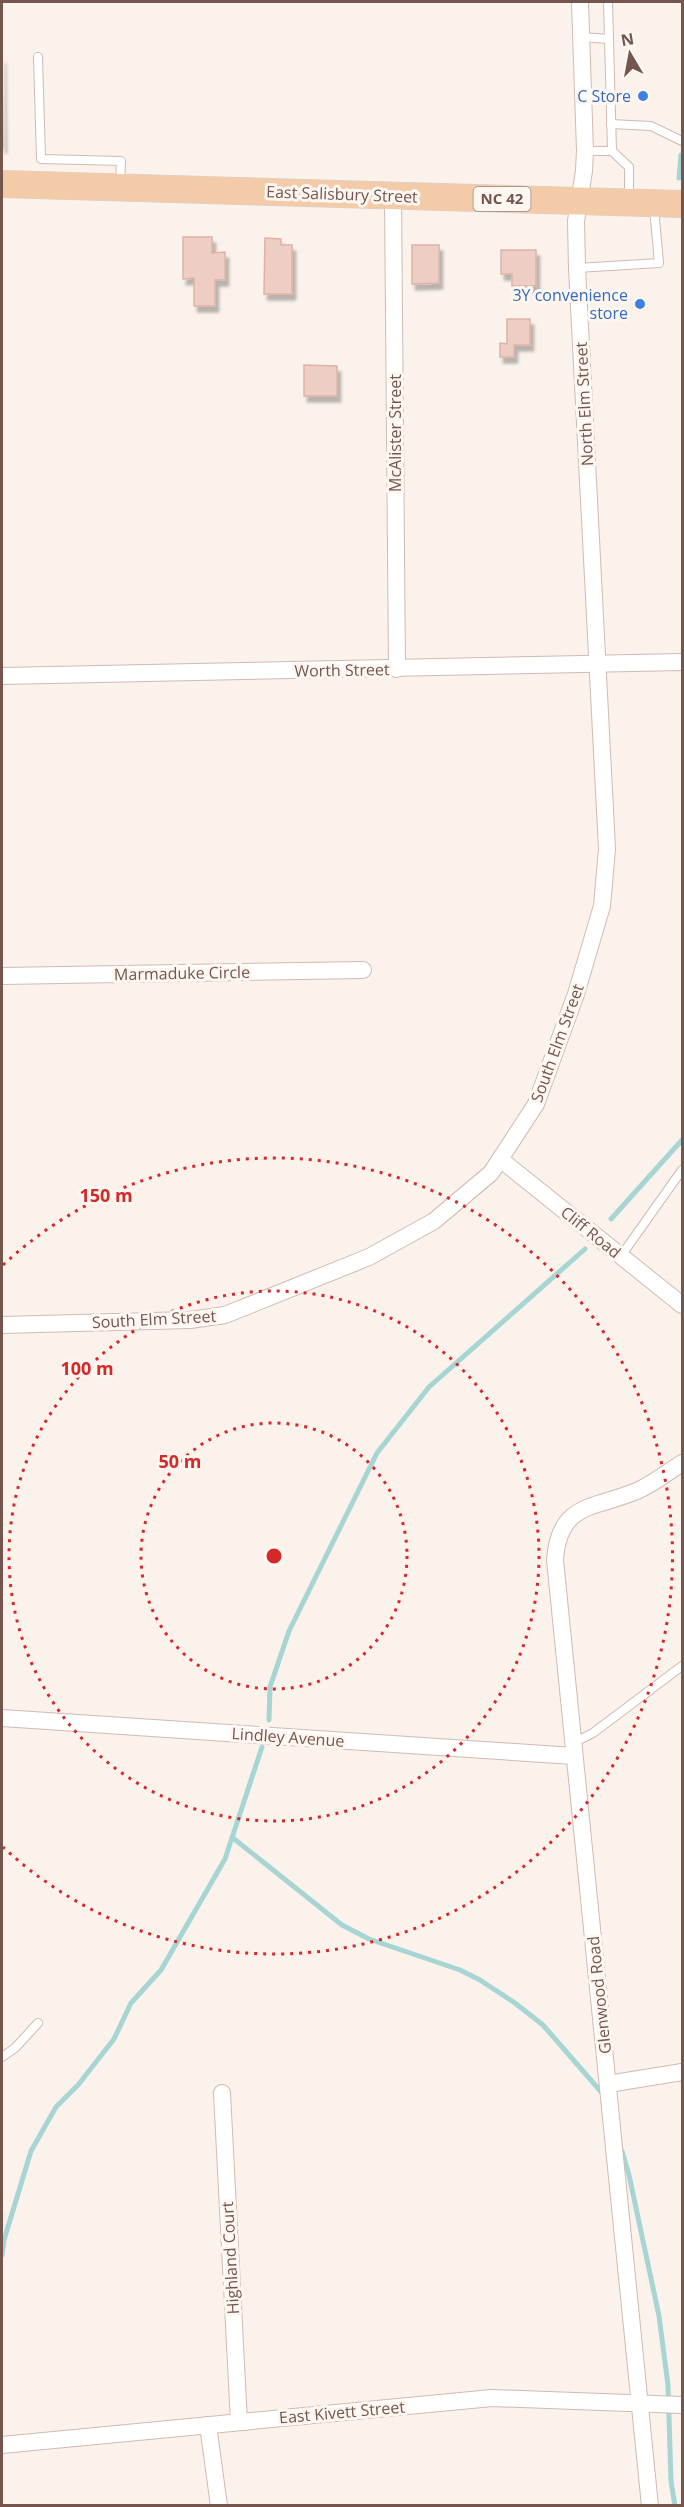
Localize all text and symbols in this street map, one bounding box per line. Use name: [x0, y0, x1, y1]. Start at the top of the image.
north arrow: [600, 24, 660, 84]
text: N: [619, 27, 636, 51]
place label: C Store: [577, 85, 631, 107]
marker: C Store: [636, 89, 650, 103]
street label: East Salisbury Street: [266, 180, 418, 208]
road number: NC 42: [474, 187, 530, 211]
place label: 3Y convenience store: [512, 284, 628, 324]
marker: 3Y convenience store: [633, 297, 647, 311]
street label: North Elm Street: [570, 341, 598, 467]
street label: McAlister Street: [384, 374, 406, 492]
street label: Worth Street: [294, 658, 390, 682]
street label: Marmaduke Circle: [114, 961, 250, 985]
street label: South Elm Street: [525, 980, 589, 1105]
text: 150 m: [79, 1183, 133, 1207]
street label: Cliff Road: [556, 1201, 626, 1263]
street label: South Elm Street: [91, 1305, 217, 1333]
text: 100 m: [60, 1356, 114, 1380]
text: 50 m: [159, 1449, 201, 1473]
centre of rings: [264, 1546, 284, 1566]
street label: Lindley Avenue: [231, 1722, 345, 1752]
street label: Glenwood Road: [582, 1935, 616, 2055]
street label: Highland Court: [216, 2201, 244, 2315]
street label: East Kivett Street: [278, 2396, 406, 2428]

